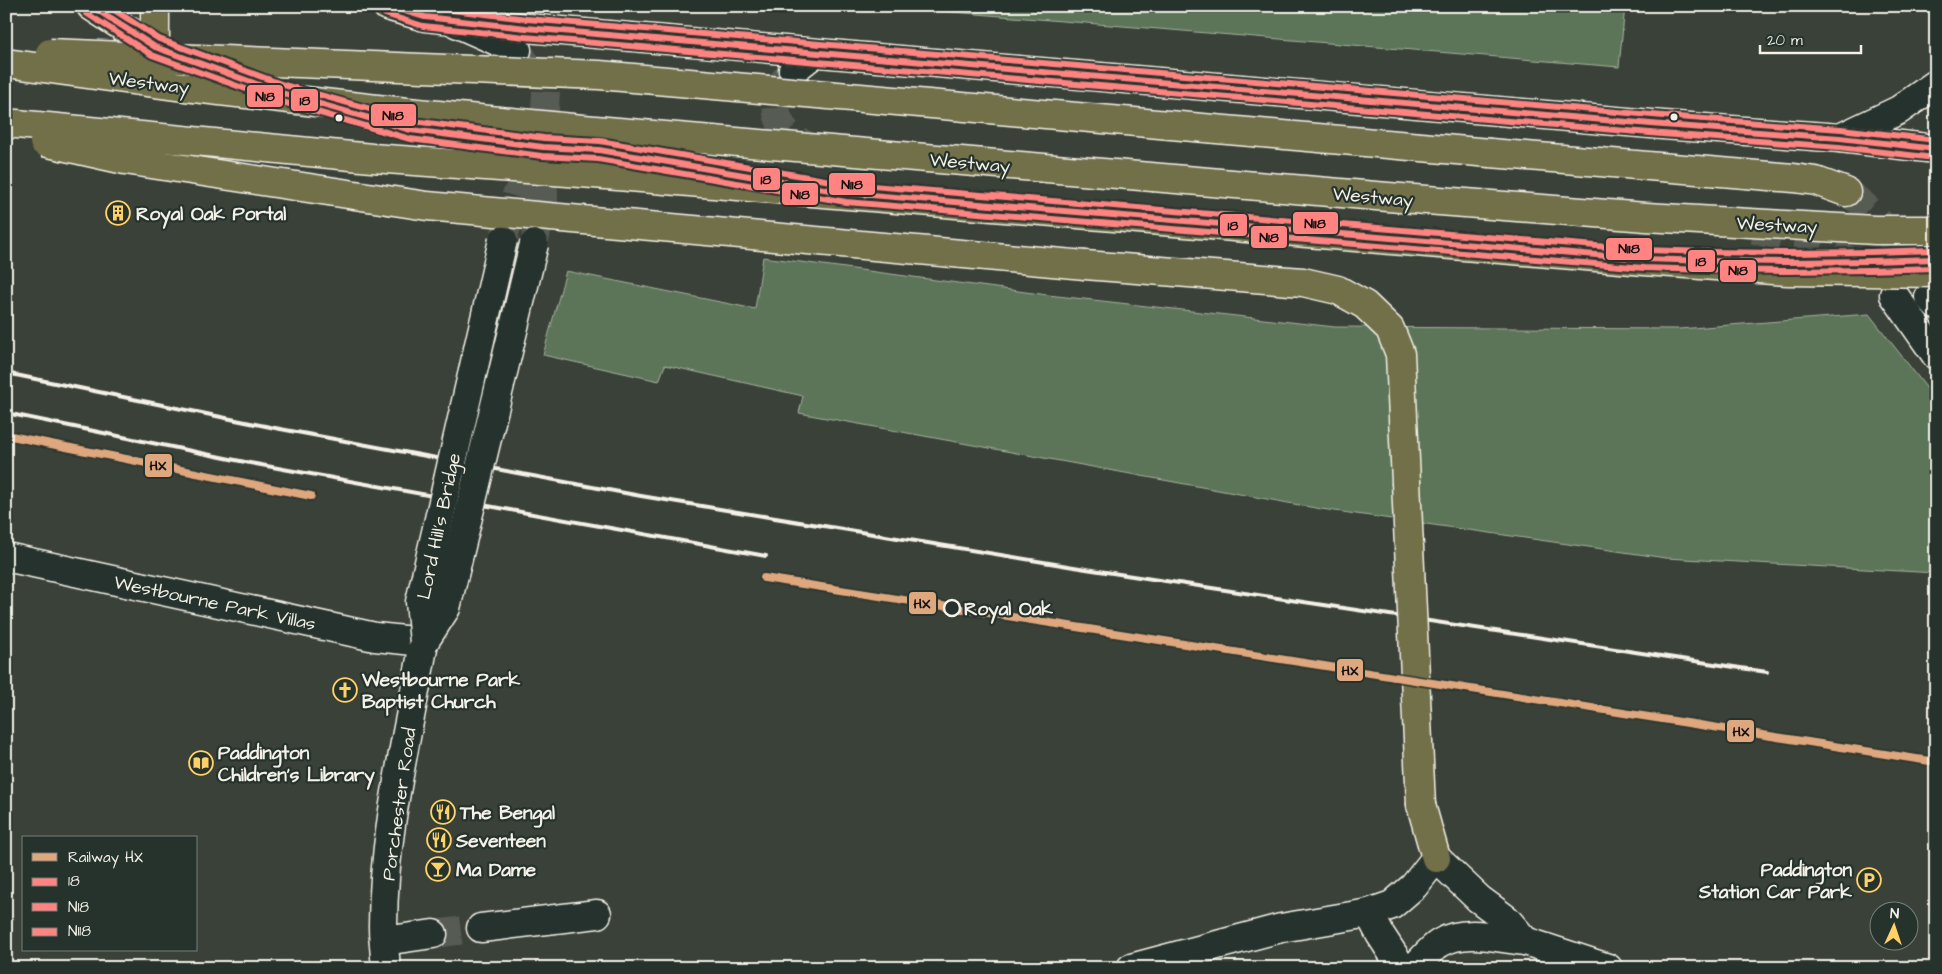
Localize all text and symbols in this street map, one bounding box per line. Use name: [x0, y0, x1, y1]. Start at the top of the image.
scale bar: [1760, 22, 1861, 54]
text: 20 m: [1767, 30, 1803, 51]
street label: Westway: [107, 65, 191, 103]
line badge: N18: [246, 84, 284, 108]
text: N18: [255, 87, 275, 107]
line badge: 18: [290, 88, 319, 112]
text: 18: [300, 91, 310, 111]
line badge: N118: [370, 103, 417, 127]
text: N118: [382, 106, 404, 126]
unlabelled marker: [1669, 112, 1679, 122]
unlabelled marker: [334, 113, 344, 123]
street label: Westway: [928, 147, 1012, 182]
line badge: 18: [752, 167, 781, 191]
text: 18: [761, 170, 771, 190]
line badge: N118: [828, 172, 876, 196]
text: N118: [841, 175, 863, 195]
street label: Westway: [1331, 181, 1415, 216]
line badge: N18: [781, 182, 819, 206]
text: N18: [790, 185, 810, 205]
building icon: Royal Oak Portal: [105, 200, 131, 226]
place label: Royal Oak Portal: [136, 201, 286, 229]
street label: Westway: [1736, 210, 1819, 242]
line badge: N118: [1292, 211, 1339, 235]
line badge: 18: [1219, 213, 1248, 237]
text: N118: [1304, 214, 1326, 234]
text: 18: [1228, 216, 1238, 236]
line badge: N18: [1250, 225, 1288, 249]
text: N18: [1259, 228, 1279, 248]
line badge: N118: [1605, 237, 1653, 261]
text: N118: [1618, 239, 1640, 259]
line badge: 18: [1687, 249, 1716, 273]
text: 18: [1696, 252, 1706, 272]
line badge: N18: [1719, 259, 1757, 283]
text: N18: [1728, 261, 1748, 281]
street label: Lord Hill's Bridge: [411, 451, 469, 602]
line badge: HX: [144, 453, 173, 478]
text: HX: [150, 456, 167, 476]
street label: Westbourne Park Villas: [111, 569, 318, 638]
line badge: HX: [908, 591, 937, 615]
text: HX: [914, 594, 931, 614]
place label: Royal Oak: [964, 596, 1053, 624]
marker: Royal Oak: [943, 599, 961, 617]
line badge: HX: [1336, 658, 1364, 682]
text: HX: [1342, 661, 1359, 681]
place label: Westbourne Park Baptist Church: [361, 667, 521, 716]
church icon: Westbourne Park Baptist Church: [332, 677, 358, 703]
line badge: HX: [1726, 719, 1755, 743]
text: HX: [1733, 722, 1750, 742]
street label: Porchester Road: [375, 726, 424, 882]
place label: Paddington Children’s Library: [218, 740, 375, 790]
library icon: Paddington Children’s Library: [188, 750, 214, 776]
restaurant icon: The Bengal: [430, 799, 456, 825]
place label: The Bengal: [459, 800, 555, 828]
restaurant icon: Seventeen: [426, 827, 452, 853]
place label: Seventeen: [455, 828, 546, 855]
legend: [22, 836, 198, 952]
text: Railway HX: [68, 847, 143, 869]
bar icon: Ma Dame: [425, 856, 451, 882]
place label: Ma Dame: [456, 857, 537, 884]
place label: Paddington Station Car Park: [1698, 857, 1852, 906]
parking icon: Paddington Station Car Park: [1856, 867, 1882, 893]
text: 18: [68, 871, 80, 892]
text: N18: [68, 897, 89, 918]
north arrow: [1870, 902, 1920, 952]
text: N: [1890, 904, 1900, 924]
text: N118: [68, 921, 91, 942]

